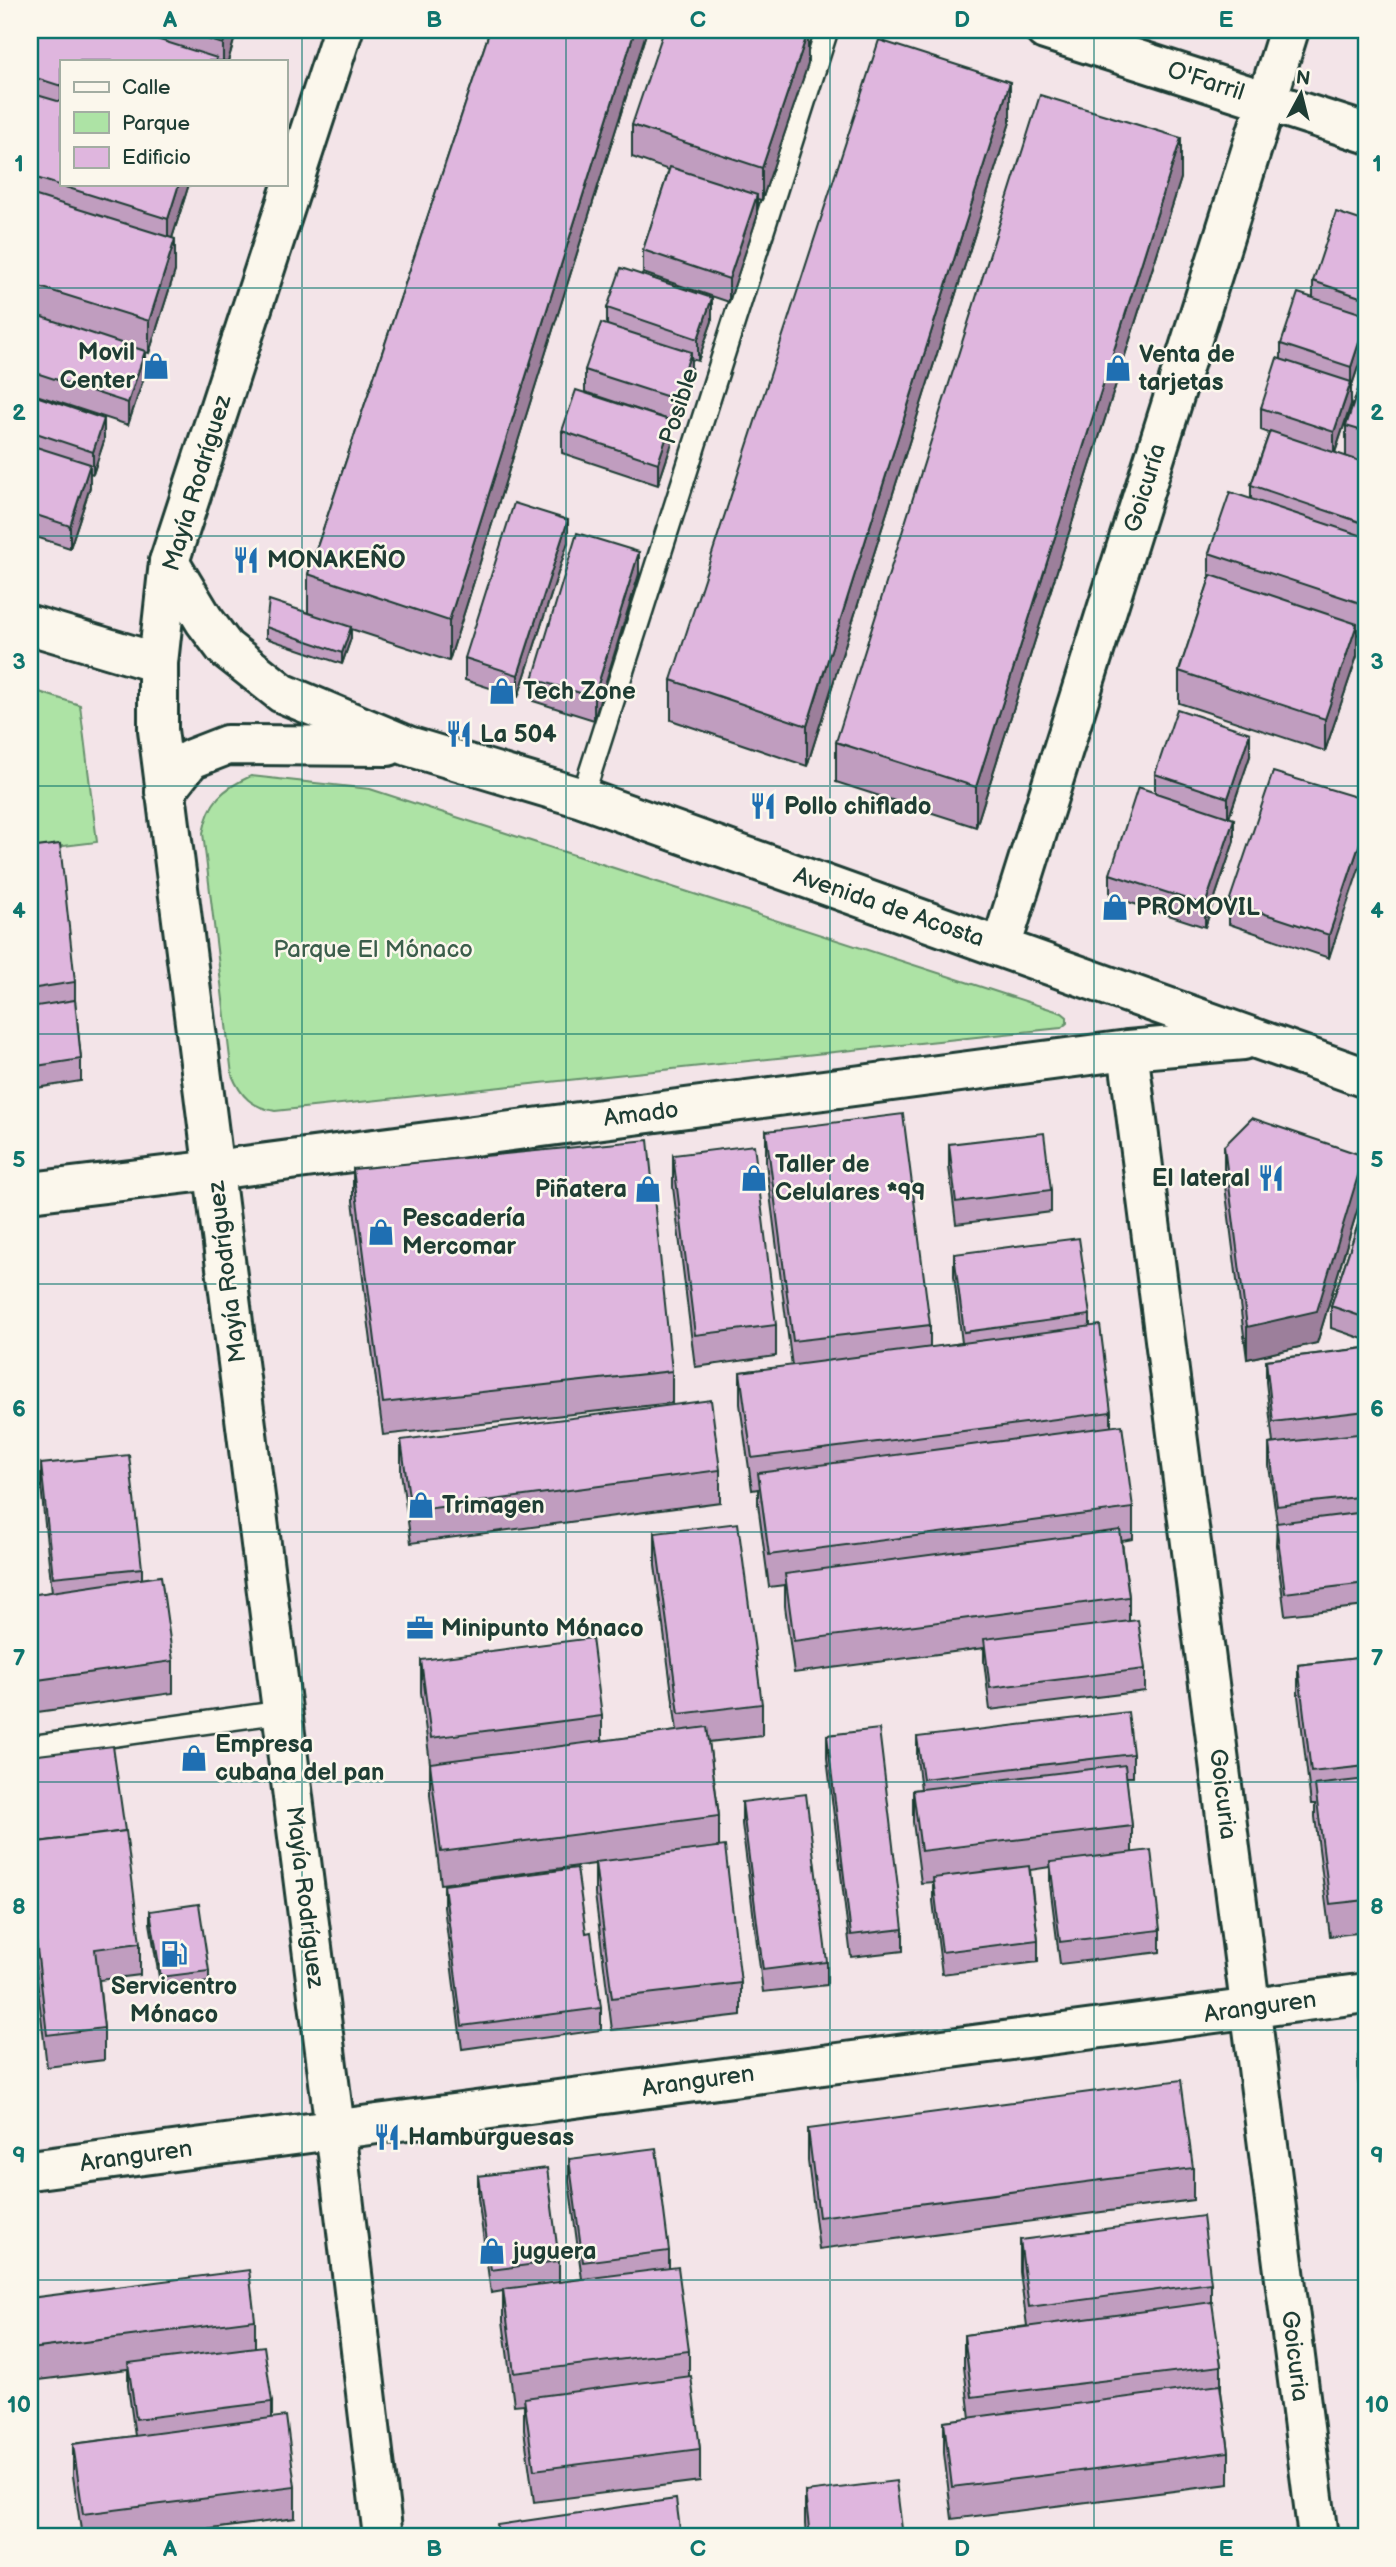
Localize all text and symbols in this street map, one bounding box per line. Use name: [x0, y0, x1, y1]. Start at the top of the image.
text: A: [162, 6, 178, 34]
text: B: [426, 6, 442, 34]
text: C: [690, 6, 706, 34]
text: D: [954, 6, 970, 34]
text: E: [1219, 6, 1234, 34]
street label: O'Farril: [1164, 55, 1248, 107]
legend: [60, 60, 287, 186]
north arrow: [1266, 60, 1336, 130]
text: N: [1294, 66, 1311, 91]
text: Calle: [122, 75, 171, 100]
text: Parque: [122, 111, 190, 136]
text: Edificio: [122, 145, 191, 170]
text: 1: [14, 150, 24, 178]
text: 1: [1372, 150, 1382, 178]
place label: Movil Center: [60, 338, 135, 395]
place label: Venta de tarjetas: [1138, 340, 1235, 397]
shop icon: Movil Center: [141, 351, 171, 381]
shop icon: Venta de tarjetas: [1103, 353, 1133, 383]
street label: Posible: [653, 364, 705, 448]
street label: Mayía Rodríguez: [156, 391, 238, 575]
text: 2: [12, 399, 26, 427]
text: 2: [1370, 399, 1384, 427]
street label: Goicuría: [1118, 440, 1172, 536]
place label: MONAKEÑO: [267, 544, 405, 575]
restaurant icon: MONAKEÑO: [231, 545, 261, 575]
text: 3: [12, 648, 26, 676]
text: 3: [1370, 648, 1384, 676]
shop icon: Tech Zone: [487, 676, 517, 706]
place label: Tech Zone: [523, 677, 636, 706]
restaurant icon: La 504: [444, 719, 474, 749]
place label: La 504: [480, 720, 557, 749]
restaurant icon: Pollo chiflado: [748, 791, 778, 821]
place label: Pollo chiflado: [784, 792, 931, 821]
street label: Avenida de Acosta: [790, 861, 988, 953]
shop icon: PROMOVIL: [1100, 892, 1130, 922]
place label: PROMOVIL: [1136, 893, 1260, 922]
text: 4: [12, 897, 26, 925]
text: 4: [1370, 897, 1384, 925]
park label: Parque El Mónaco: [273, 935, 473, 964]
street label: Amado: [602, 1095, 680, 1133]
text: 5: [12, 1146, 26, 1174]
text: 5: [1370, 1146, 1384, 1174]
place label: Taller de Celulares *99: [775, 1150, 926, 1207]
shop icon: Taller de Celulares *99: [739, 1163, 769, 1193]
restaurant icon: El lateral: [1256, 1163, 1286, 1193]
place label: El lateral: [1152, 1164, 1250, 1193]
shop icon: Piñatera: [633, 1174, 663, 1204]
place label: Piñatera: [535, 1175, 627, 1204]
street label: Mayía Rodríguez: [201, 1179, 253, 1364]
place label: Pescadería Mercomar: [402, 1204, 526, 1261]
shop icon: Pescadería Mercomar: [366, 1217, 396, 1247]
text: 6: [12, 1395, 26, 1423]
text: 6: [1370, 1395, 1384, 1423]
shop icon: Trimagen: [406, 1490, 436, 1520]
place label: Trimagen: [442, 1491, 545, 1520]
office icon: Minipunto Mónaco: [405, 1613, 435, 1643]
place label: Minipunto Mónaco: [441, 1614, 644, 1643]
text: 7: [13, 1644, 26, 1672]
text: 7: [1371, 1644, 1384, 1672]
place label: Empresa cubana del pan: [215, 1730, 384, 1787]
shop icon: Empresa cubana del pan: [179, 1743, 209, 1773]
street label: Goicuria: [1203, 1747, 1243, 1841]
street label: Mayía Rodríguez: [279, 1805, 331, 1990]
text: 8: [12, 1893, 26, 1921]
text: 8: [1370, 1893, 1384, 1921]
fuel station icon: Servicentro Mónaco: [159, 1939, 189, 1969]
place label: Servicentro Mónaco: [111, 1972, 237, 2029]
street label: Aranguren: [1202, 1985, 1318, 2029]
street label: Aranguren: [640, 2059, 756, 2103]
restaurant icon: Hamburguesas: [372, 2122, 402, 2152]
place label: Hamburguesas: [408, 2123, 574, 2152]
street label: Aranguren: [78, 2134, 194, 2178]
text: 9: [12, 2142, 26, 2170]
text: 9: [1370, 2142, 1384, 2170]
shop icon: juguera: [477, 2236, 507, 2266]
place label: juguera: [511, 2237, 597, 2266]
street label: Goicuria: [1275, 2309, 1315, 2403]
text: 10: [7, 2391, 31, 2419]
text: 10: [1365, 2391, 1389, 2419]
text: A: [162, 2535, 178, 2563]
text: B: [426, 2535, 442, 2563]
text: C: [690, 2535, 706, 2563]
text: D: [954, 2535, 970, 2563]
text: E: [1219, 2535, 1234, 2563]

